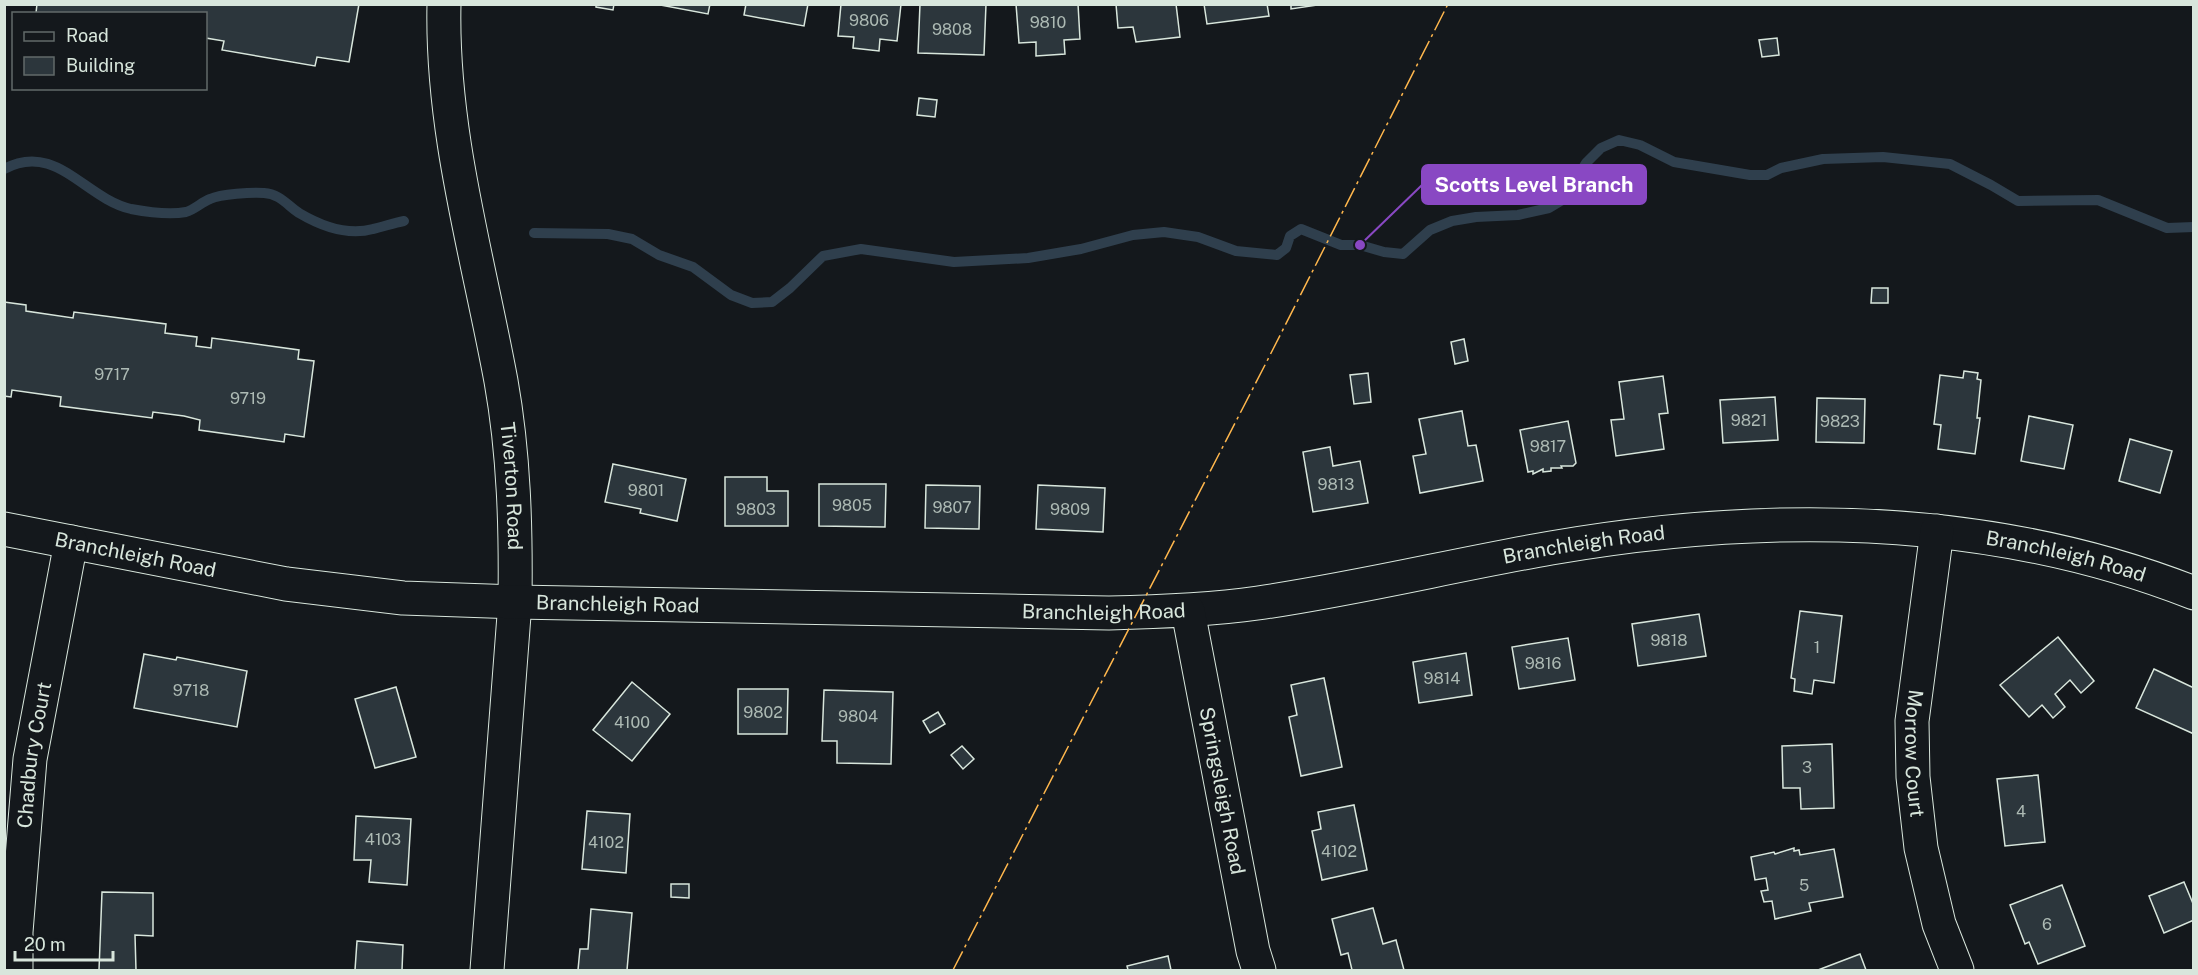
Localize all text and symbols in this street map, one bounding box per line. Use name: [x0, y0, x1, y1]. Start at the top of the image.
house number: 9806: [849, 11, 889, 30]
legend: [12, 12, 207, 90]
house number: 9810: [1030, 13, 1066, 32]
house number: 9808: [932, 20, 972, 39]
text: Road: [66, 25, 109, 46]
text: Building: [66, 55, 135, 76]
callout: Scotts Level Branch: [1422, 165, 1646, 204]
text: Scotts Level Branch: [1434, 172, 1634, 197]
house number: 9717: [94, 365, 130, 384]
house number: 9719: [230, 389, 266, 408]
house number: 9821: [1731, 411, 1767, 430]
house number: 9823: [1820, 412, 1860, 431]
street label: Tiverton Road: [495, 421, 527, 550]
house number: 9817: [1530, 437, 1566, 456]
house number: 9813: [1318, 475, 1354, 494]
house number: 9801: [628, 481, 664, 500]
house number: 9805: [832, 496, 872, 515]
house number: 9807: [932, 498, 972, 517]
house number: 9803: [736, 500, 776, 519]
house number: 9809: [1050, 500, 1090, 519]
street label: Branchleigh Road: [1501, 520, 1666, 569]
street label: Branchleigh Road: [1984, 526, 2149, 587]
street label: Branchleigh Road: [53, 527, 218, 582]
street label: Branchleigh Road: [536, 590, 700, 617]
street label: Branchleigh Road: [1022, 598, 1186, 625]
house number: 9818: [1650, 631, 1688, 650]
house number: 1: [1814, 638, 1820, 657]
house number: 9816: [1525, 654, 1561, 673]
house number: 9814: [1424, 669, 1460, 688]
street label: Chadbury Court: [12, 680, 56, 829]
house number: 9718: [173, 681, 209, 700]
street label: Morrow Court: [1900, 688, 1929, 818]
house number: 9802: [743, 703, 783, 722]
street label: Springsleigh Road: [1195, 705, 1250, 877]
house number: 9804: [838, 707, 878, 726]
house number: 4100: [614, 713, 650, 732]
house number: 3: [1802, 758, 1812, 777]
house number: 4: [2016, 802, 2026, 821]
house number: 4103: [365, 830, 401, 849]
house number: 4102: [588, 833, 624, 852]
house number: 4102: [1321, 842, 1357, 861]
house number: 5: [1799, 876, 1809, 895]
house number: 6: [2042, 915, 2052, 934]
scale bar: [15, 924, 112, 962]
text: 20 m: [24, 934, 66, 955]

